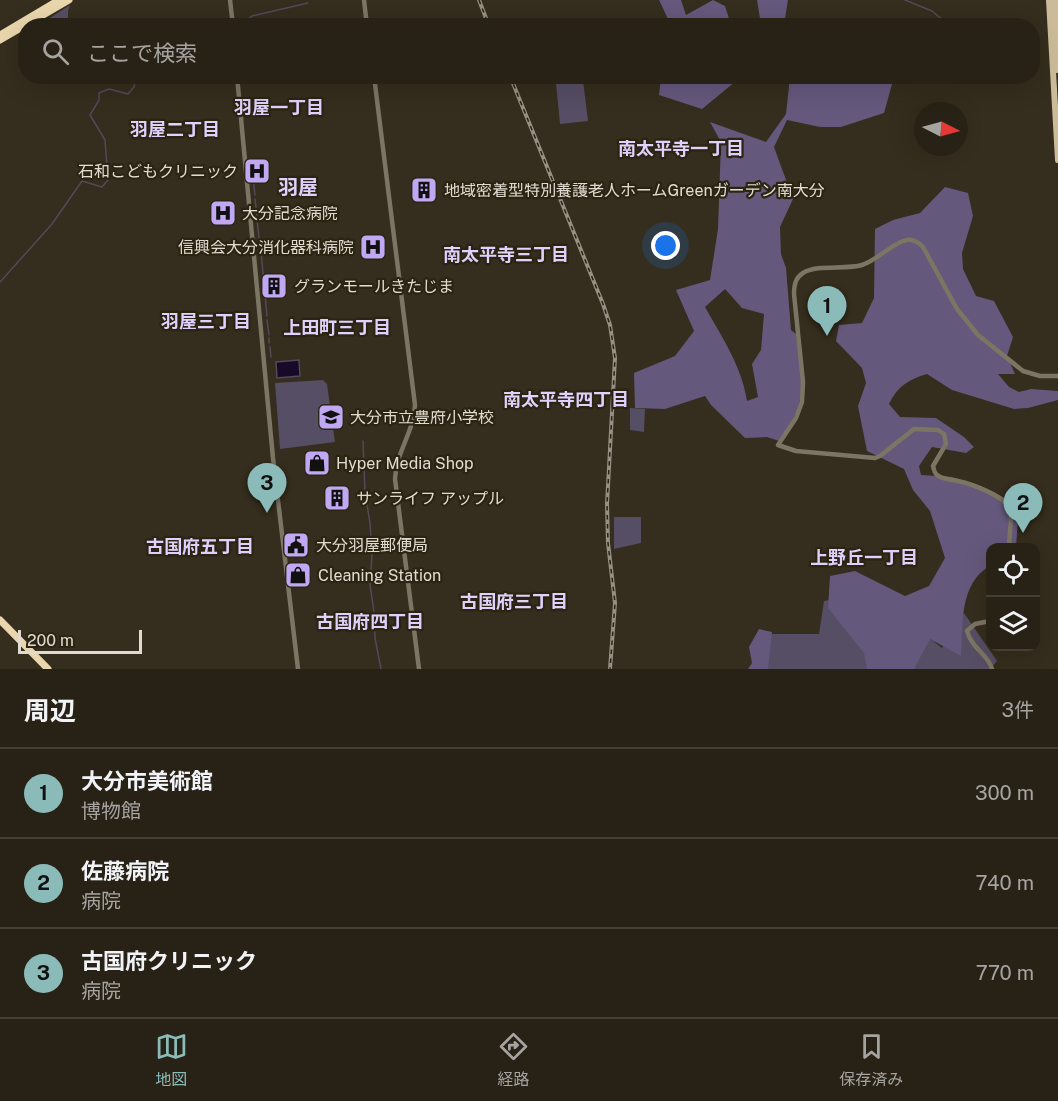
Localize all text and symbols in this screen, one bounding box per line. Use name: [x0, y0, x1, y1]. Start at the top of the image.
search box: [18, 18, 1040, 84]
icon: search: [39, 35, 72, 68]
text: ここで検索: [87, 40, 197, 66]
district label: 羽屋一丁目: [234, 97, 324, 118]
north arrow: [914, 102, 968, 156]
district label: 羽屋二丁目: [130, 119, 220, 140]
district label: 南太平寺一丁目: [618, 138, 744, 159]
hospital icon: 石和こどもクリニック: [242, 156, 272, 186]
place label: 石和こどもクリニック: [78, 162, 238, 181]
district label: 羽屋: [278, 175, 318, 199]
building icon: 地域密着型特別養護老人ホームGreenガーデン南大分: [409, 175, 439, 205]
place label: 地域密着型特別養護老人ホームGreenガーデン南大分: [444, 181, 825, 200]
hospital icon: 大分記念病院: [208, 198, 238, 228]
place label: 大分記念病院: [242, 204, 338, 223]
your location: [651, 231, 680, 260]
hospital icon: 信興会大分消化器科病院: [358, 232, 388, 262]
place label: 信興会大分消化器科病院: [178, 238, 354, 257]
district label: 南太平寺三丁目: [443, 244, 569, 265]
building icon: グランモールきたじま: [259, 271, 289, 301]
place label: グランモールきたじま: [294, 277, 454, 296]
pin: 1: [808, 286, 846, 336]
district label: 羽屋三丁目: [161, 311, 251, 332]
district label: 上田町三丁目: [283, 317, 391, 338]
district label: 南太平寺四丁目: [503, 389, 629, 410]
school or university icon: 大分市立豊府小学校: [316, 402, 346, 432]
place label: 大分市立豊府小学校: [350, 408, 494, 427]
shop icon: Hyper Media Shop: [302, 448, 332, 478]
place label: Hyper Media Shop: [336, 454, 474, 473]
pin: 3: [248, 464, 286, 513]
building icon: サンライフ アップル: [322, 483, 352, 513]
pin: 2: [1004, 484, 1042, 533]
place label: サンライフ アップル: [356, 489, 504, 508]
public building icon: 大分羽屋郵便局: [281, 530, 311, 560]
district label: 古国府五丁目: [146, 536, 254, 557]
place label: 大分羽屋郵便局: [316, 536, 428, 555]
map controls: [986, 543, 1040, 651]
button: locate: [986, 543, 1040, 597]
district label: 上野丘一丁目: [810, 547, 918, 568]
shop icon: Cleaning Station: [283, 560, 313, 590]
place label: Cleaning Station: [318, 566, 441, 585]
district label: 古国府三丁目: [460, 591, 568, 612]
button: layers: [986, 597, 1040, 651]
district label: 古国府四丁目: [316, 611, 424, 632]
scale bar: [18, 627, 142, 654]
text: 200 m: [27, 631, 74, 650]
text: 周辺: [24, 695, 76, 726]
text: 3件: [1001, 698, 1034, 722]
text: 大分市美術館: [81, 768, 213, 794]
text: 1: [39, 781, 48, 805]
text: 300 m: [975, 781, 1034, 805]
text: 博物館: [81, 799, 141, 823]
text: 佐藤病院: [81, 858, 169, 884]
text: 2: [37, 871, 50, 895]
text: 740 m: [976, 871, 1034, 895]
text: 病院: [81, 889, 121, 913]
text: 古国府クリニック: [81, 948, 257, 974]
text: 3: [37, 961, 50, 985]
text: 770 m: [976, 961, 1034, 985]
text: 病院: [81, 979, 121, 1003]
tab: 地図: [155, 1030, 188, 1090]
tab: 経路: [497, 1030, 530, 1090]
tab: 保存済み: [839, 1030, 903, 1090]

